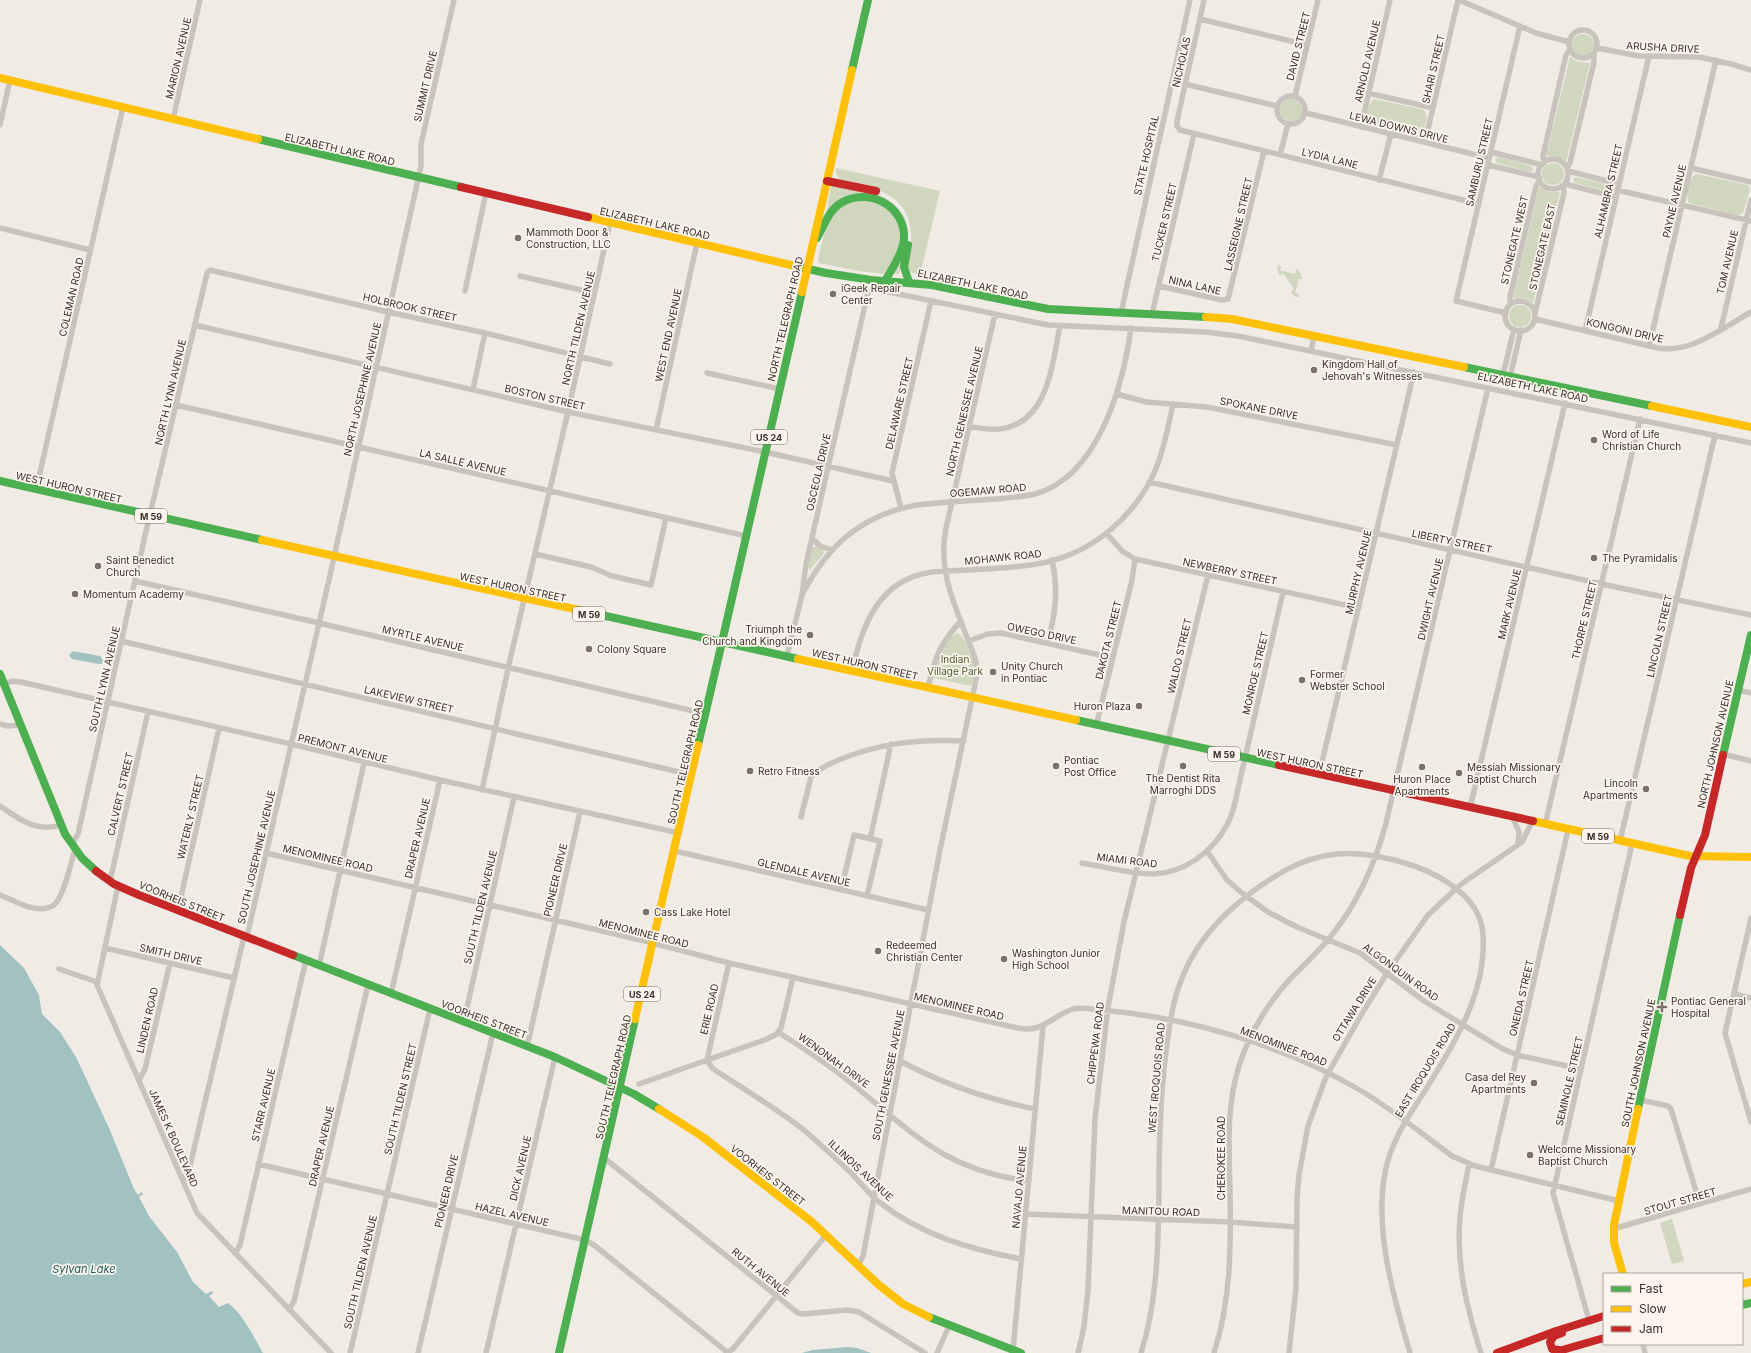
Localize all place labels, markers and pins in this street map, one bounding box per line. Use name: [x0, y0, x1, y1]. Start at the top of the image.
place label: Mammoth Door & Construction, LLC: [526, 226, 611, 250]
marker: Mammoth Door & Construction, LLC: [513, 233, 523, 243]
place label: iGeek Repair Center: [841, 282, 901, 306]
marker: iGeek Repair Center: [828, 289, 838, 299]
place label: Kingdom Hall of Jehovah's Witnesses: [1322, 358, 1422, 382]
marker: Kingdom Hall of Jehovah's Witnesses: [1309, 365, 1319, 375]
place label: Word of Life Christian Church: [1602, 428, 1681, 452]
marker: Word of Life Christian Church: [1589, 435, 1599, 445]
place label: The Pyramidalis: [1602, 552, 1677, 564]
marker: The Pyramidalis: [1589, 553, 1599, 563]
place label: Saint Benedict Church: [106, 554, 175, 578]
marker: Saint Benedict Church: [93, 561, 103, 571]
place label: Momentum Academy: [83, 588, 184, 600]
marker: Momentum Academy: [70, 589, 80, 599]
place label: Triumph the Church and Kingdom: [702, 623, 802, 647]
marker: Triumph the Church and Kingdom: [805, 630, 815, 640]
place label: Colony Square: [597, 643, 667, 655]
marker: Colony Square: [584, 644, 594, 654]
place label: Unity Church in Pontiac: [1001, 660, 1063, 684]
marker: Unity Church in Pontiac: [988, 667, 998, 677]
place label: Former Webster School: [1310, 668, 1385, 692]
marker: Former Webster School: [1297, 675, 1307, 685]
place label: Huron Plaza: [1074, 700, 1131, 712]
marker: Huron Plaza: [1134, 701, 1144, 711]
place label: Pontiac Post Office: [1064, 754, 1116, 778]
marker: Pontiac Post Office: [1051, 761, 1061, 771]
marker: The Dentist Rita Marroghi DDS: [1178, 761, 1188, 771]
place label: Messiah Missionary Baptist Church: [1467, 761, 1561, 785]
marker: Huron Place Apartments: [1417, 762, 1427, 772]
place label: Retro Fitness: [758, 765, 820, 777]
marker: Retro Fitness: [745, 766, 755, 776]
marker: Messiah Missionary Baptist Church: [1454, 768, 1464, 778]
place label: The Dentist Rita Marroghi DDS: [1146, 772, 1220, 796]
place label: Huron Place Apartments: [1393, 773, 1451, 797]
place label: Lincoln Apartments: [1583, 777, 1638, 801]
marker: Lincoln Apartments: [1641, 784, 1651, 794]
place label: Cass Lake Hotel: [654, 906, 730, 918]
marker: Cass Lake Hotel: [641, 907, 651, 917]
place label: Redeemed Christian Center: [886, 939, 963, 963]
marker: Redeemed Christian Center: [873, 946, 883, 956]
place label: Washington Junior High School: [1012, 947, 1100, 971]
marker: Washington Junior High School: [999, 954, 1009, 964]
place label: Pontiac General Hospital: [1671, 995, 1746, 1019]
marker: Pontiac General Hospital: [1656, 1001, 1668, 1013]
place label: Casa del Rey Apartments: [1465, 1071, 1526, 1095]
marker: Casa del Rey Apartments: [1529, 1078, 1539, 1088]
place label: Welcome Missionary Baptist Church: [1538, 1143, 1637, 1167]
marker: Welcome Missionary Baptist Church: [1525, 1150, 1535, 1160]

